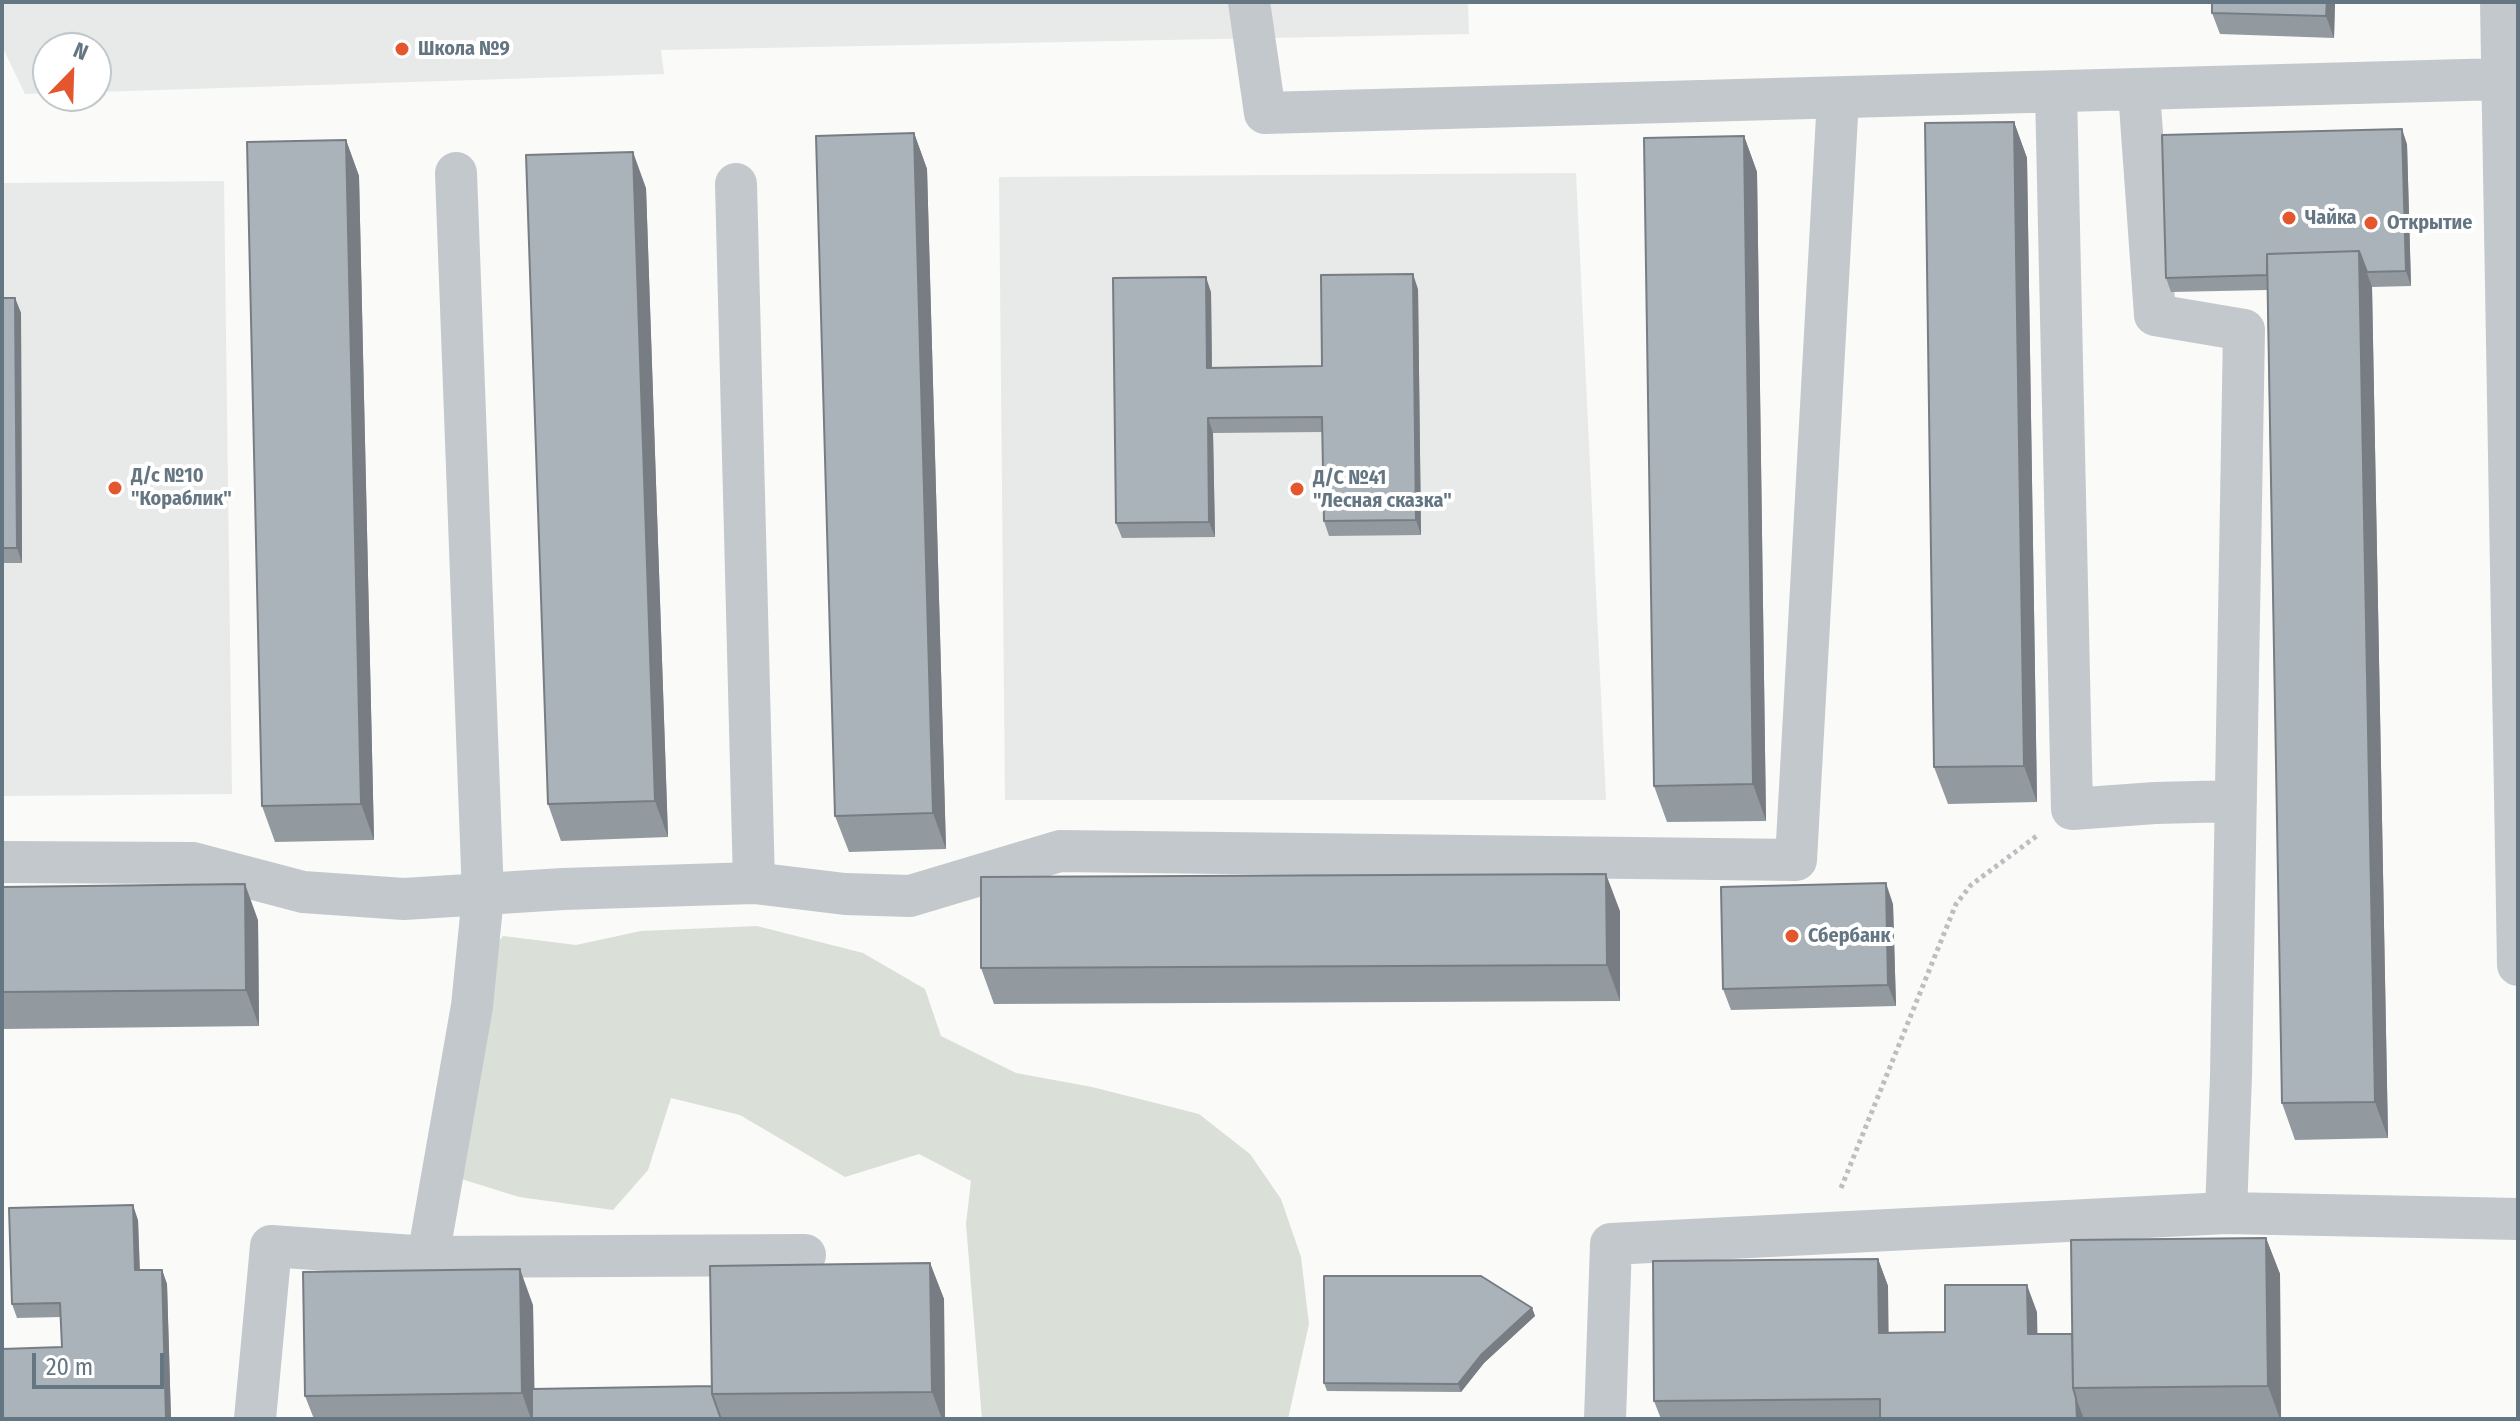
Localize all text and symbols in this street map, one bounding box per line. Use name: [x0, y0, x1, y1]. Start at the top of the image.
north arrow: [32, 32, 112, 112]
text: N: [69, 36, 92, 66]
place label: Школа №9: [418, 37, 510, 61]
marker: Школа №9: [393, 40, 411, 58]
place label: Чайка: [2305, 206, 2357, 230]
marker: Чайка: [2280, 209, 2298, 227]
place label: Открытие: [2387, 211, 2472, 235]
marker: Открытие: [2362, 214, 2380, 232]
place label: Д/с №10 "Кораблик": [131, 464, 232, 511]
place label: Д/С №41 "Лесная сказка": [1313, 466, 1452, 513]
marker: Д/с №10 "Кораблик": [106, 479, 124, 497]
marker: Д/С №41 "Лесная сказка": [1288, 480, 1306, 498]
place label: Сбербанк: [1808, 924, 1890, 948]
marker: Сбербанк: [1783, 927, 1801, 945]
scale bar: [36, 1337, 168, 1387]
text: 20 m: [46, 1353, 93, 1381]

